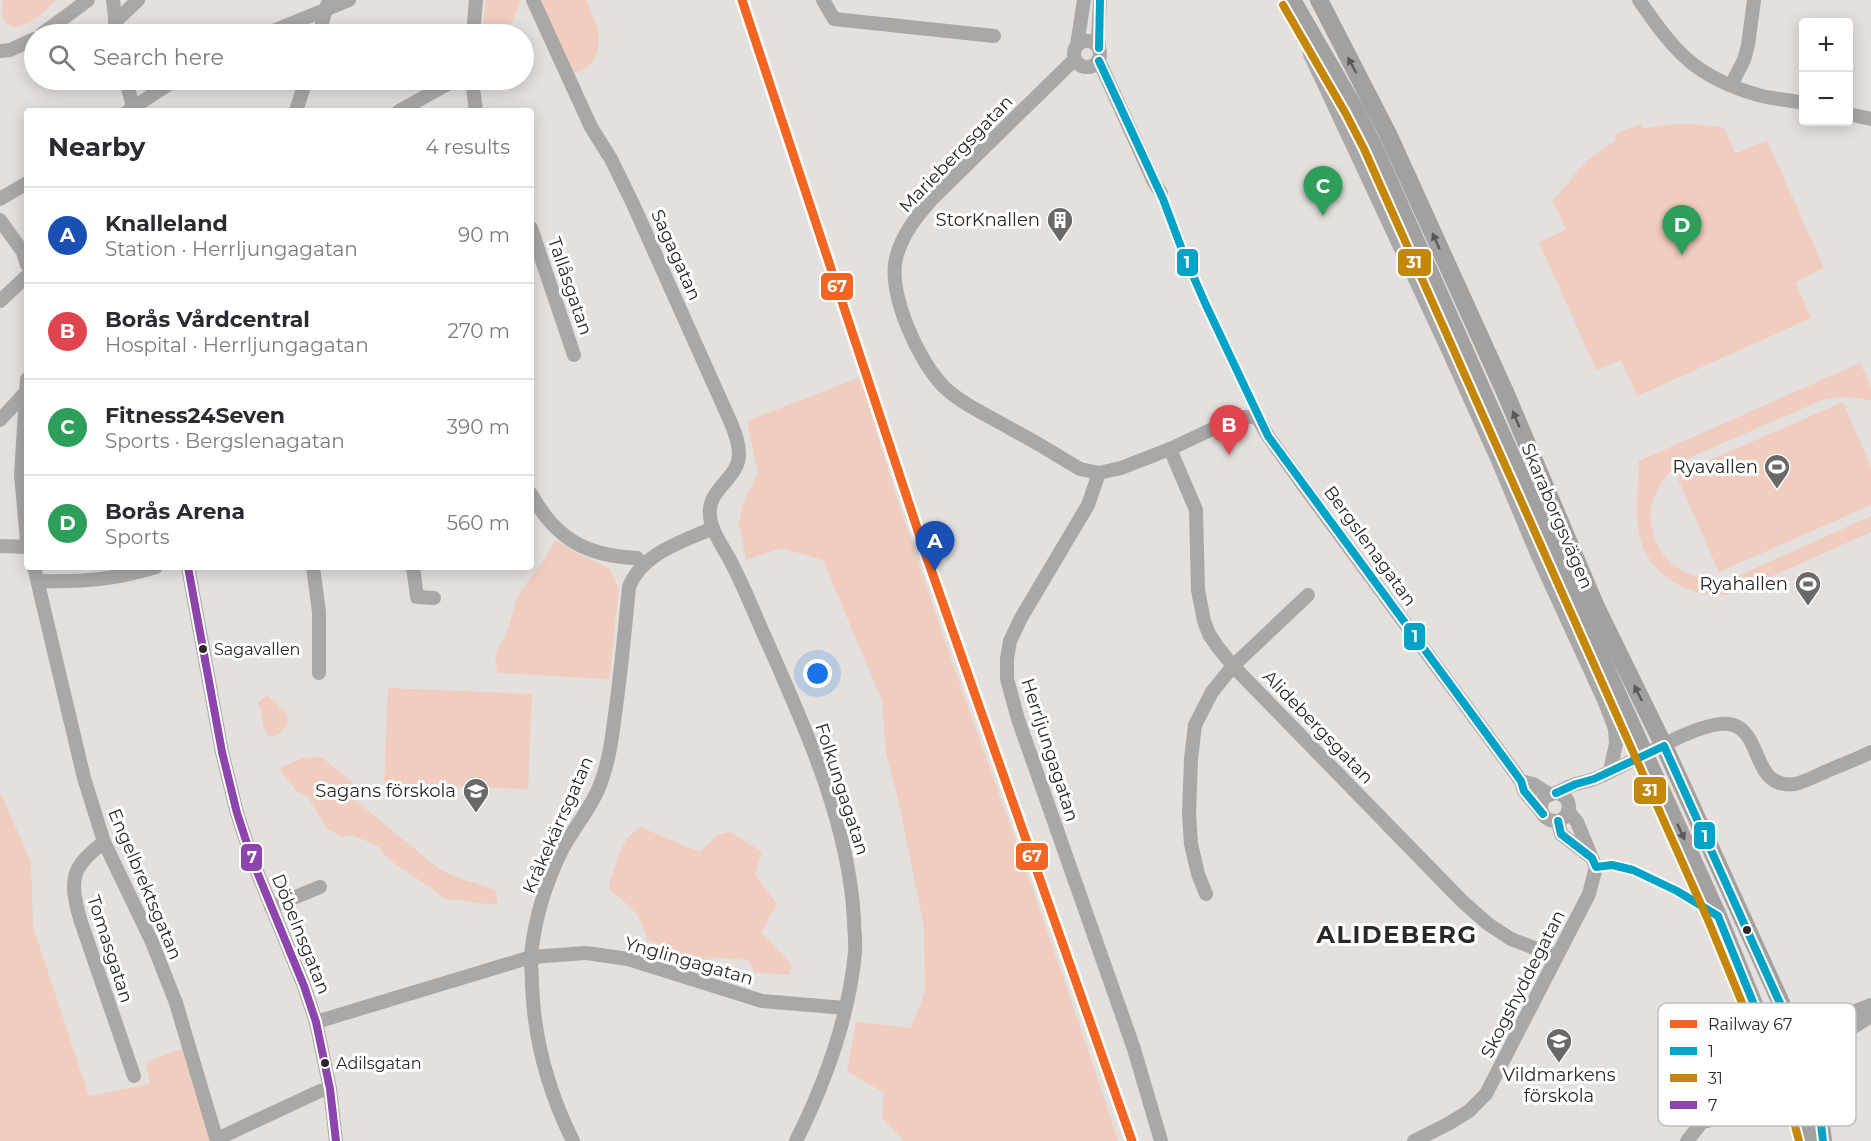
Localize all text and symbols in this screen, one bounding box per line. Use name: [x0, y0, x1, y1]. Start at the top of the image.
map controls: [1799, 18, 1853, 126]
button: +: [1799, 18, 1853, 72]
search box: [24, 24, 534, 90]
icon: search: [45, 41, 78, 74]
text: Search here: [93, 44, 224, 71]
one-way arrow: [1347, 57, 1357, 74]
button: −: [1799, 72, 1853, 126]
street label: Mariebergsgatan: [894, 91, 1018, 217]
text: Nearby: [48, 131, 145, 163]
text: 4 results: [425, 135, 510, 159]
pin: C: [1304, 166, 1342, 216]
building icon: StorKnallen: [1045, 205, 1075, 243]
street label: Sagagatan: [646, 206, 706, 304]
pin: D: [1662, 206, 1702, 255]
place label: StorKnallen: [936, 209, 1040, 231]
text: Knalleland: [105, 210, 228, 237]
text: A: [60, 223, 75, 247]
text: 90 m: [458, 223, 510, 247]
one-way arrow: [1431, 232, 1441, 250]
street label: Tallåsgatan: [543, 234, 597, 338]
text: Station · Herrljungagatan: [105, 237, 358, 261]
line badge: 1: [1176, 248, 1199, 277]
line badge: 31: [1397, 248, 1432, 277]
text: 1: [1184, 253, 1190, 272]
text: 31: [1405, 253, 1422, 272]
line badge: 67: [820, 272, 854, 301]
text: 67: [827, 277, 847, 296]
text: Borås Vårdcentral: [105, 306, 310, 333]
text: B: [60, 319, 75, 343]
text: 270 m: [448, 319, 510, 343]
text: Hospital · Herrljungagatan: [105, 333, 369, 357]
text: Fitness24Seven: [105, 402, 285, 429]
pin: B: [1210, 406, 1248, 455]
one-way arrow: [1511, 410, 1520, 428]
text: C: [60, 415, 75, 439]
text: 390 m: [447, 415, 510, 439]
text: Sports · Bergslenagatan: [105, 429, 345, 453]
street label: Skaraborgsvägen: [1516, 440, 1598, 592]
sports icon: Ryavallen: [1762, 452, 1792, 490]
place label: Ryavallen: [1672, 456, 1758, 478]
street label: Bergslenagatan: [1319, 481, 1421, 611]
text: Borås Arena: [105, 498, 245, 525]
text: D: [59, 511, 76, 535]
text: 560 m: [447, 511, 510, 535]
pin: A: [916, 522, 954, 571]
text: Sports: [105, 525, 170, 549]
sports icon: Ryahallen: [1793, 569, 1823, 607]
place label: Ryahallen: [1699, 573, 1788, 595]
line badge: 1: [1403, 622, 1426, 651]
text: 1: [1412, 627, 1418, 646]
place label: Sagavallen: [214, 640, 300, 659]
marker: Sagavallen: [197, 643, 209, 655]
your location: [803, 659, 832, 688]
street label: Alidebergsgatan: [1258, 666, 1378, 788]
street label: Herrljungagatan: [1016, 676, 1084, 824]
one-way arrow: [1633, 685, 1642, 702]
street label: Folkungagatan: [810, 720, 874, 858]
street label: Kråkekärrsgatan: [518, 753, 598, 897]
school or university icon: Sagans förskola: [461, 776, 491, 814]
line badge: 31: [1633, 776, 1667, 805]
place label: Sagans förskola: [315, 780, 456, 802]
text: 31: [1641, 781, 1658, 800]
street label: Engelbrektsgatan: [103, 805, 187, 963]
line badge: 1: [1693, 821, 1716, 850]
one-way arrow: [1676, 824, 1685, 841]
text: 1: [1702, 827, 1708, 846]
line badge: 67: [1015, 842, 1049, 871]
line badge: 7: [240, 843, 263, 872]
text: 67: [1022, 847, 1042, 866]
text: 7: [247, 848, 257, 867]
street label: Döbelnsgatan: [267, 871, 335, 997]
street label: Tomasgatan: [82, 892, 138, 1006]
street label: Skogshyddegatan: [1476, 906, 1570, 1062]
district label: ALIDEBERG: [1316, 920, 1477, 949]
unlabelled marker: [1741, 924, 1753, 936]
street label: Ynglingagatan: [622, 932, 756, 990]
legend: [1658, 1003, 1856, 1126]
text: Railway 67: [1708, 1015, 1792, 1034]
school or university icon: Vildmarkens förskola: [1544, 1026, 1574, 1064]
text: 1: [1708, 1042, 1714, 1061]
place label: Adilsgatan: [336, 1054, 422, 1073]
marker: Adilsgatan: [319, 1057, 331, 1069]
place label: Vildmarkens förskola: [1502, 1064, 1616, 1107]
text: 31: [1708, 1069, 1723, 1088]
text: 7: [1708, 1096, 1717, 1115]

